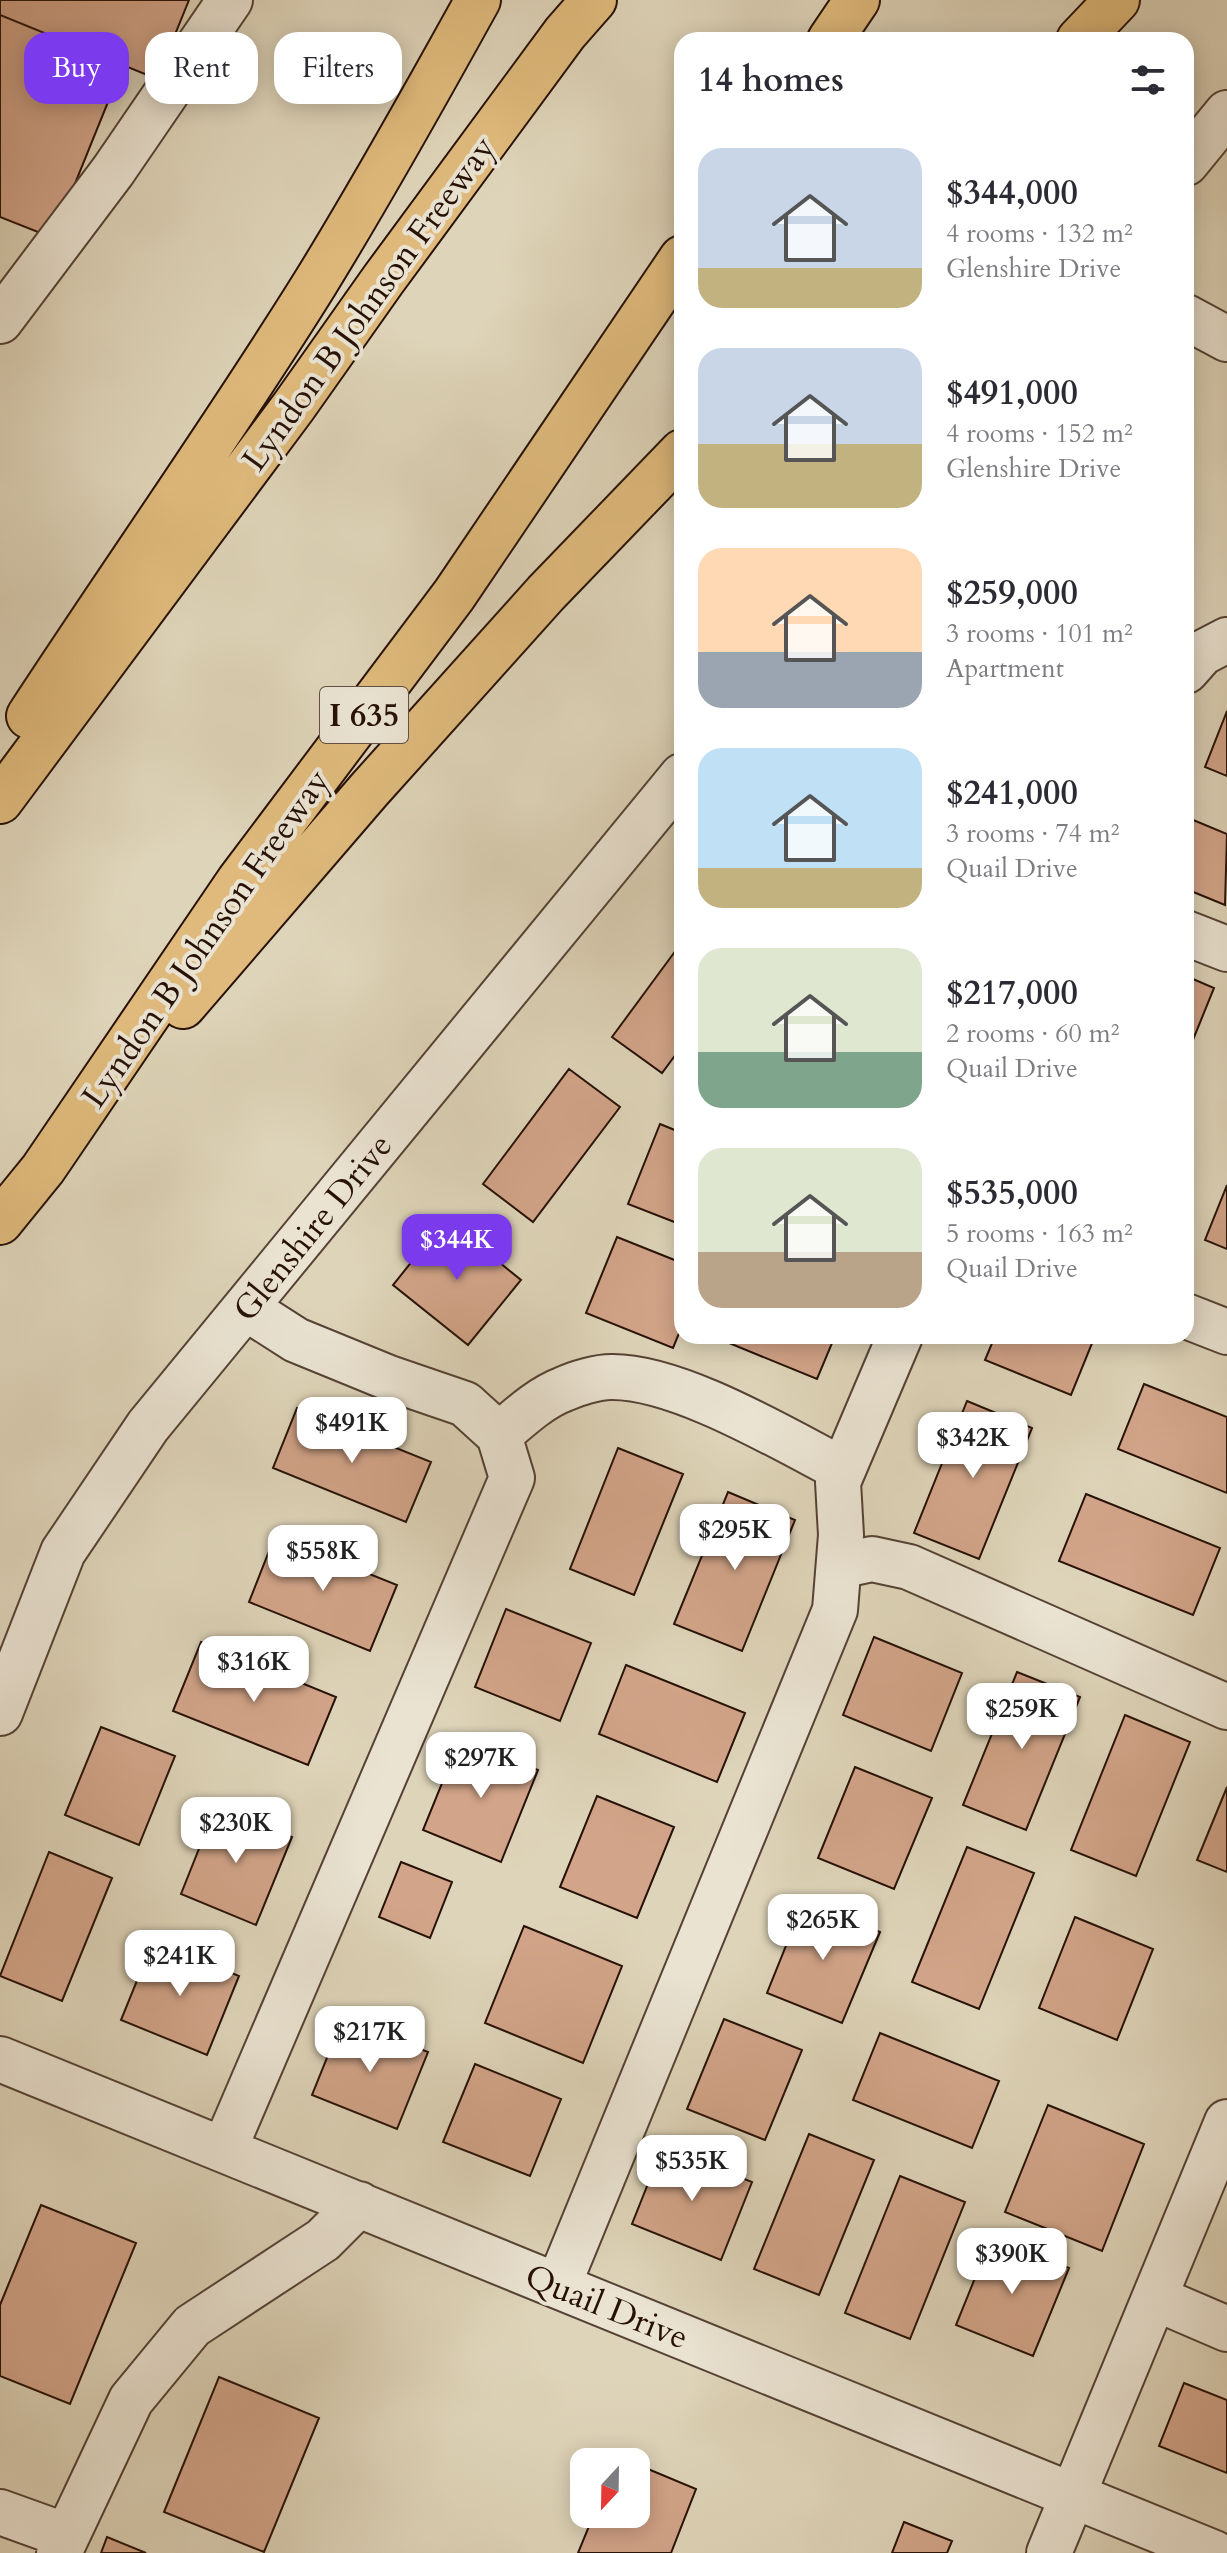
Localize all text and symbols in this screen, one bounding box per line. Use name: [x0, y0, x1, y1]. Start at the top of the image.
chip: Buy: [24, 32, 129, 104]
chip: Rent: [145, 32, 258, 104]
chip: Filters: [274, 32, 402, 104]
text: 14 homes: [698, 57, 844, 103]
icon: filters: [1126, 58, 1170, 102]
street label: Lyndon B Johnson Freeway: [232, 127, 506, 480]
text: $344,000: [946, 170, 1078, 216]
icon: home: [762, 180, 858, 276]
text: 4 rooms · 132 m²: [946, 216, 1133, 251]
text: Glenshire Drive: [946, 251, 1121, 286]
text: $491,000: [946, 370, 1078, 416]
icon: home: [762, 380, 858, 476]
text: 4 rooms · 152 m²: [946, 416, 1133, 451]
text: Glenshire Drive: [946, 451, 1121, 486]
text: $259,000: [946, 570, 1078, 616]
icon: home: [762, 580, 858, 676]
text: 3 rooms · 101 m²: [946, 616, 1133, 651]
text: Apartment: [946, 651, 1064, 686]
road number: I 635: [320, 687, 408, 743]
street label: Lyndon B Johnson Freeway: [71, 760, 340, 1117]
text: $241,000: [946, 770, 1078, 816]
icon: home: [762, 780, 858, 876]
text: 3 rooms · 74 m²: [946, 816, 1119, 851]
text: Quail Drive: [946, 851, 1078, 886]
text: $217,000: [946, 970, 1078, 1016]
icon: home: [762, 980, 858, 1076]
text: 2 rooms · 60 m²: [946, 1016, 1119, 1051]
text: Quail Drive: [946, 1051, 1078, 1086]
street label: Glenshire Drive: [223, 1124, 403, 1331]
text: $535,000: [946, 1170, 1078, 1216]
icon: home: [762, 1180, 858, 1276]
pin: $344K: [401, 1214, 513, 1282]
text: 5 rooms · 163 m²: [946, 1216, 1133, 1251]
text: $344K: [420, 1222, 494, 1257]
text: Quail Drive: [946, 1251, 1078, 1286]
pin: $491K: [296, 1397, 408, 1465]
text: $491K: [315, 1405, 389, 1440]
pin: $342K: [917, 1412, 1029, 1480]
text: $342K: [936, 1420, 1010, 1455]
pin: $295K: [679, 1504, 791, 1572]
text: $295K: [698, 1512, 772, 1547]
pin: $558K: [267, 1525, 379, 1593]
text: $558K: [286, 1533, 360, 1568]
pin: $316K: [198, 1636, 310, 1704]
text: $316K: [217, 1644, 291, 1679]
pin: $259K: [966, 1683, 1078, 1751]
text: $259K: [985, 1691, 1059, 1726]
pin: $297K: [425, 1732, 537, 1800]
text: $297K: [444, 1740, 518, 1775]
pin: $230K: [180, 1797, 292, 1865]
text: $230K: [199, 1805, 273, 1840]
pin: $265K: [767, 1894, 879, 1962]
text: $265K: [786, 1902, 860, 1937]
pin: $241K: [124, 1930, 236, 1998]
text: $241K: [143, 1938, 217, 1973]
pin: $217K: [314, 2006, 426, 2074]
text: $217K: [333, 2014, 407, 2049]
pin: $535K: [636, 2135, 748, 2203]
text: $535K: [655, 2143, 729, 2178]
pin: $390K: [956, 2228, 1068, 2296]
text: $390K: [975, 2236, 1049, 2271]
street label: Quail Drive: [518, 2253, 695, 2361]
north arrow: [570, 2448, 650, 2528]
map controls: [570, 2448, 650, 2528]

